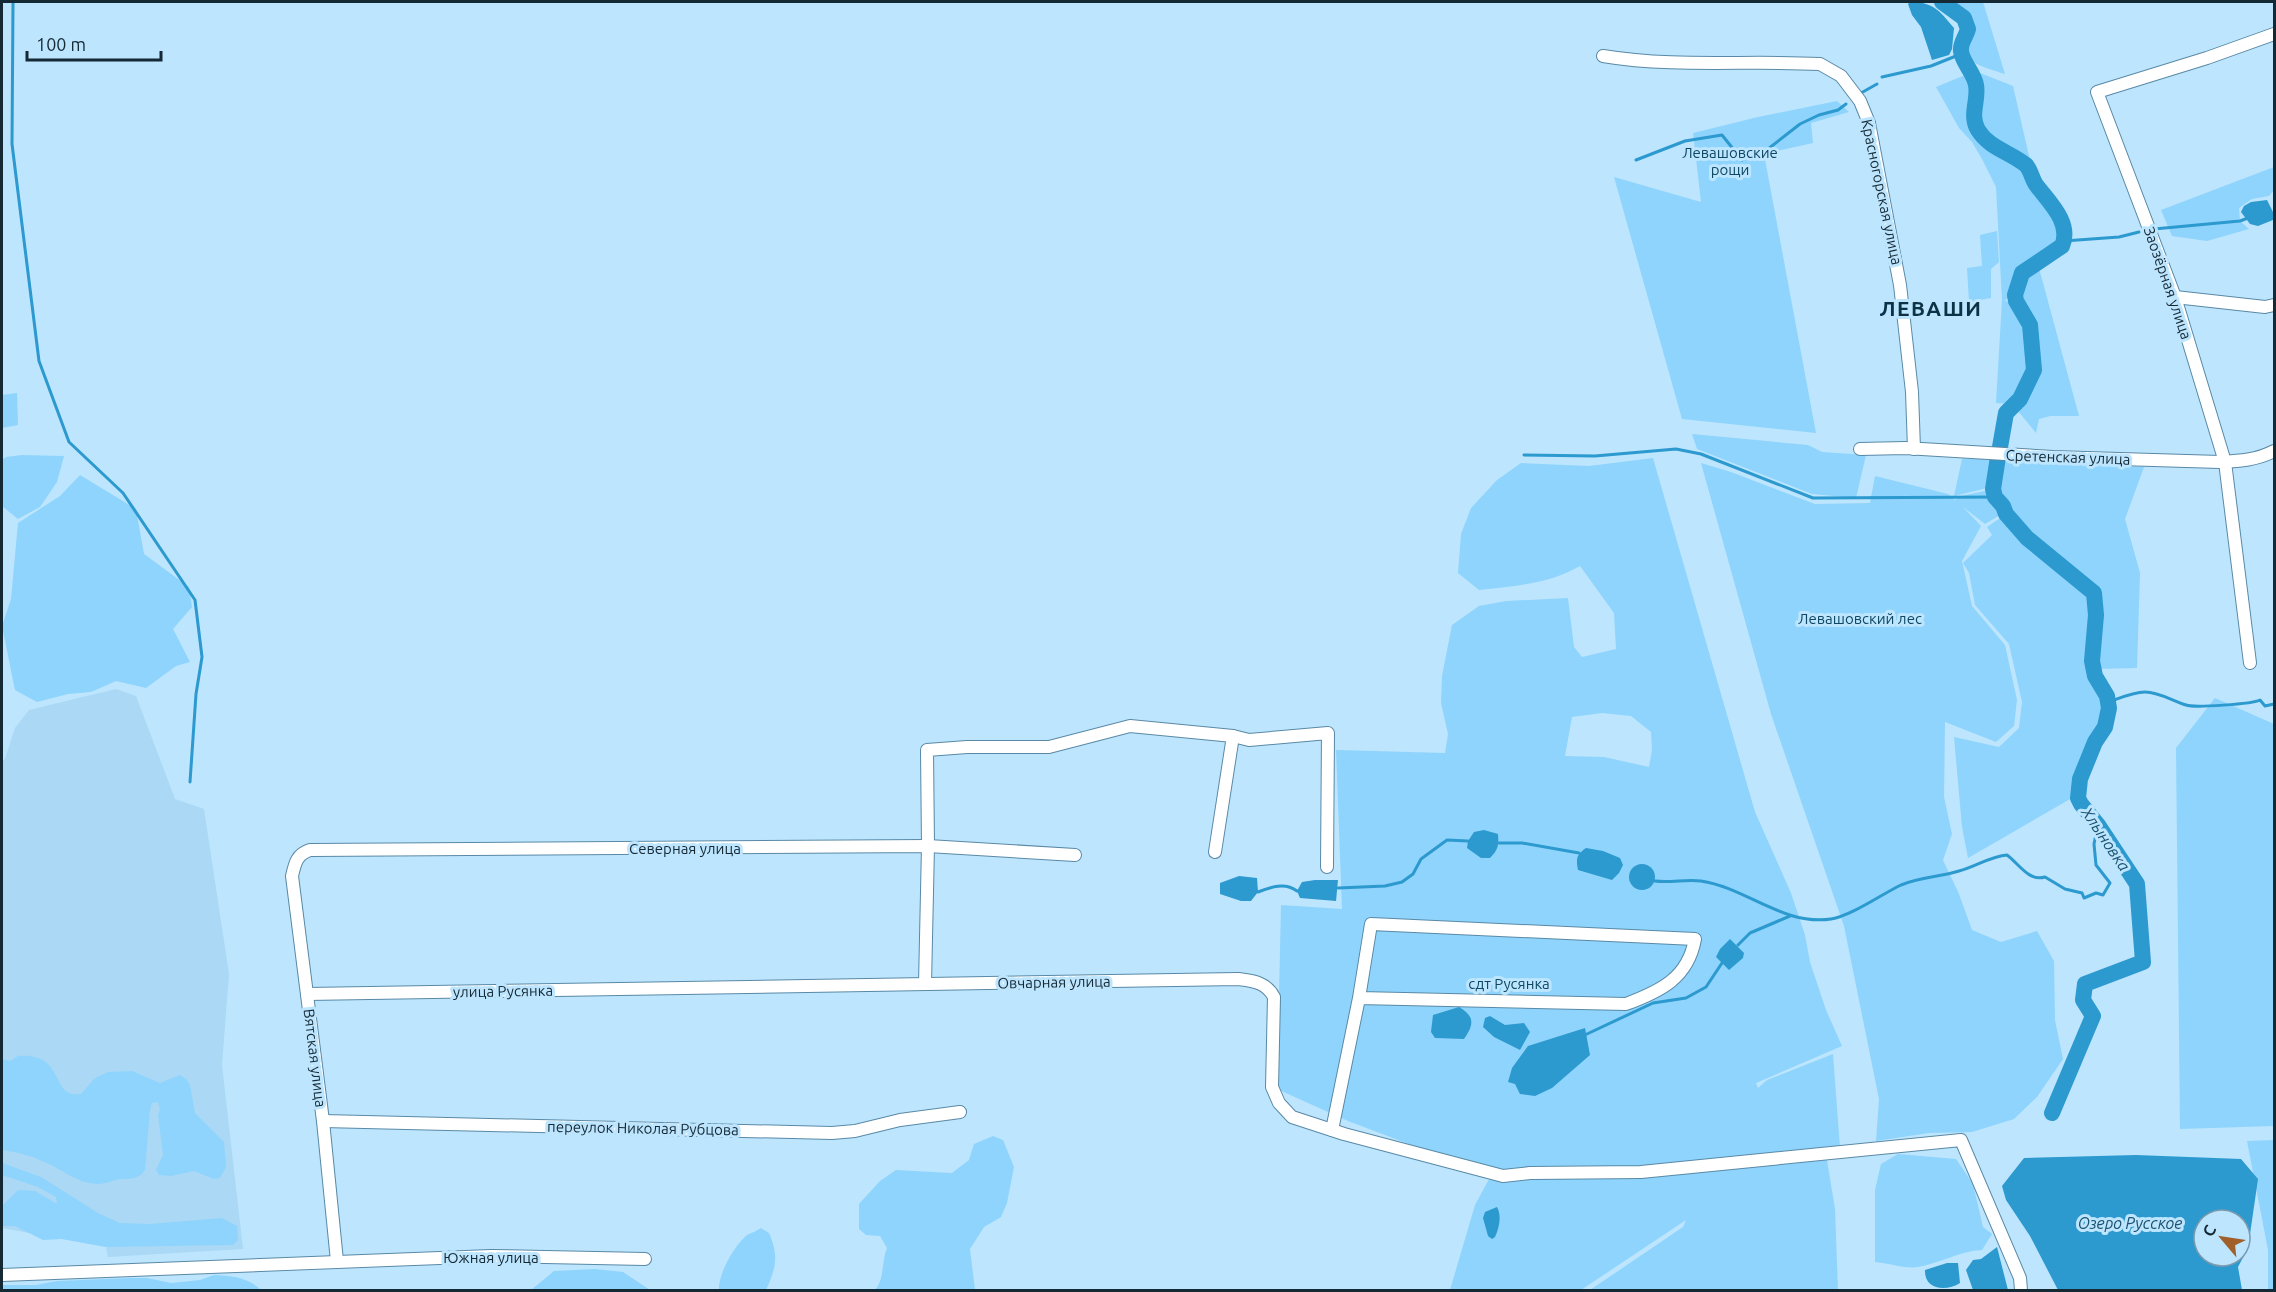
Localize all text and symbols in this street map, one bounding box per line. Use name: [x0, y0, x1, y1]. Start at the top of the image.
scale bar: [27, 24, 160, 62]
text: 100 m: [36, 34, 86, 54]
street label: Красногорская улица: [1858, 118, 1906, 266]
park label: Левашовские рощи: [1682, 144, 1778, 178]
street label: Заозёрная улица: [2141, 224, 2195, 342]
district label: ЛЕВАШИ: [1880, 296, 1982, 320]
street label: Сретенская улица: [2005, 446, 2131, 468]
park label: Левашовский лес: [1798, 610, 1922, 627]
water label: Хлыновка: [2078, 803, 2134, 874]
street label: Северная улица: [629, 840, 741, 857]
street label: Овчарная улица: [997, 973, 1111, 991]
park label: сдт Русянка: [1468, 975, 1550, 992]
street label: улица Русянка: [453, 982, 553, 1000]
street label: Вятская улица: [301, 1008, 329, 1108]
street label: переулок Николая Рубцова: [547, 1118, 739, 1138]
north arrow: [2192, 1208, 2252, 1268]
water label: Озеро Русское: [2078, 1214, 2182, 1232]
text: С: [2199, 1222, 2219, 1240]
street label: Южная улица: [443, 1249, 539, 1266]

